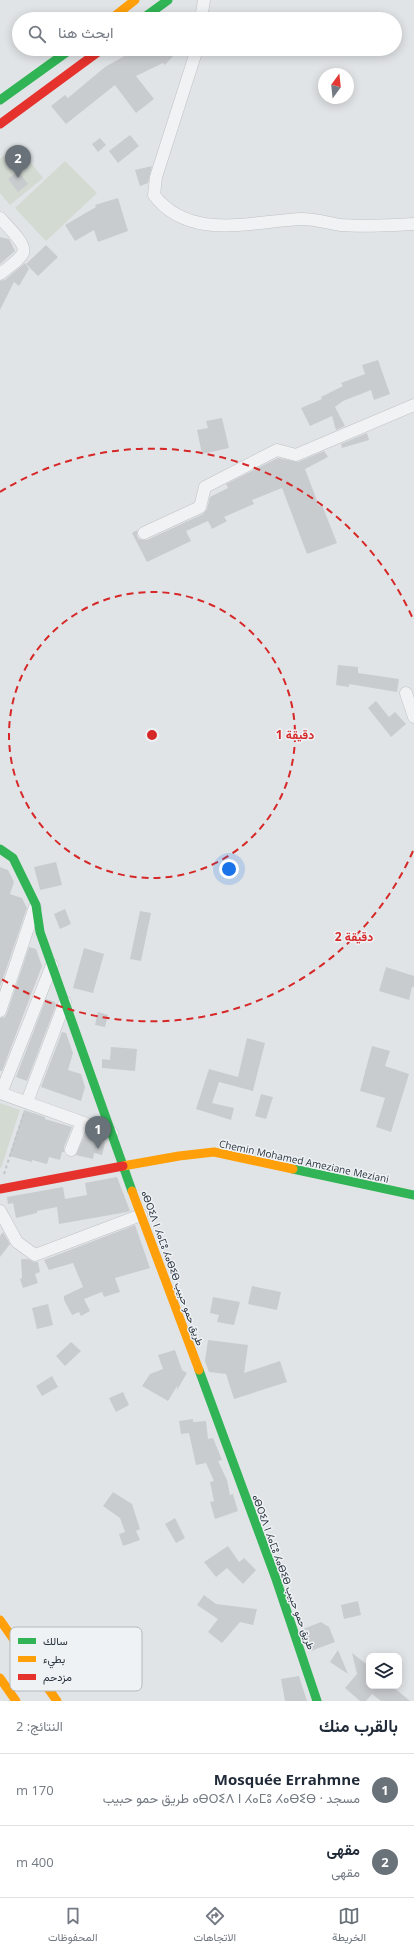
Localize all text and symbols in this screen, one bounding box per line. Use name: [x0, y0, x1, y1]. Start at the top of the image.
search box: [12, 12, 402, 56]
text: ابحث هنا: [58, 22, 113, 42]
icon: search: [26, 23, 48, 45]
north arrow: [318, 68, 354, 104]
pin: 2: [5, 145, 31, 178]
text: 1 دقيقة: [276, 726, 314, 743]
centre of rings: [145, 728, 159, 742]
your location: [219, 859, 239, 879]
text: 2 دقيقة: [335, 928, 373, 945]
pin: 1: [85, 1116, 111, 1149]
street label: Chemin Mohamed Ameziane Meziani: [218, 1136, 390, 1186]
street label: ⴰⴱⵔⵉⴷ ⵏ ⵃⴰⵎⵓ ⵃⴰⴱⵉⴱ طريق حمو حبيب: [138, 1188, 208, 1348]
street label: ⴰⴱⵔⵉⴷ ⵏ ⵃⴰⵎⵓ ⵃⴰⴱⵉⴱ طريق حمو حبيب: [249, 1492, 319, 1652]
legend: [10, 1627, 142, 1691]
text: سالك: [43, 1633, 68, 1648]
text: بطيء: [43, 1651, 65, 1669]
map controls: [366, 1653, 402, 1689]
button: layers: [366, 1653, 402, 1689]
text: مزدحم: [43, 1669, 72, 1685]
text: بالقرب منك: [319, 1714, 398, 1737]
text: النتائج: 2: [16, 1717, 63, 1735]
text: Mosquée Errahmne: [214, 1769, 360, 1789]
text: 170 m: [16, 1781, 54, 1799]
text: 1: [381, 1781, 389, 1799]
text: مسجد · ⴰⴱⵔⵉⴷ ⵏ ⵃⴰⵎⵓ ⵃⴰⴱⵉⴱ طريق حمو حبيب: [103, 1789, 360, 1807]
text: مقهى: [326, 1839, 360, 1859]
text: 400 m: [16, 1853, 54, 1871]
text: 2: [381, 1853, 389, 1871]
text: مقهى: [331, 1863, 360, 1881]
tab: المحفوظات: [48, 1905, 98, 1947]
tab: الاتجاهات: [193, 1905, 236, 1947]
tab: الخريطة: [332, 1905, 366, 1947]

